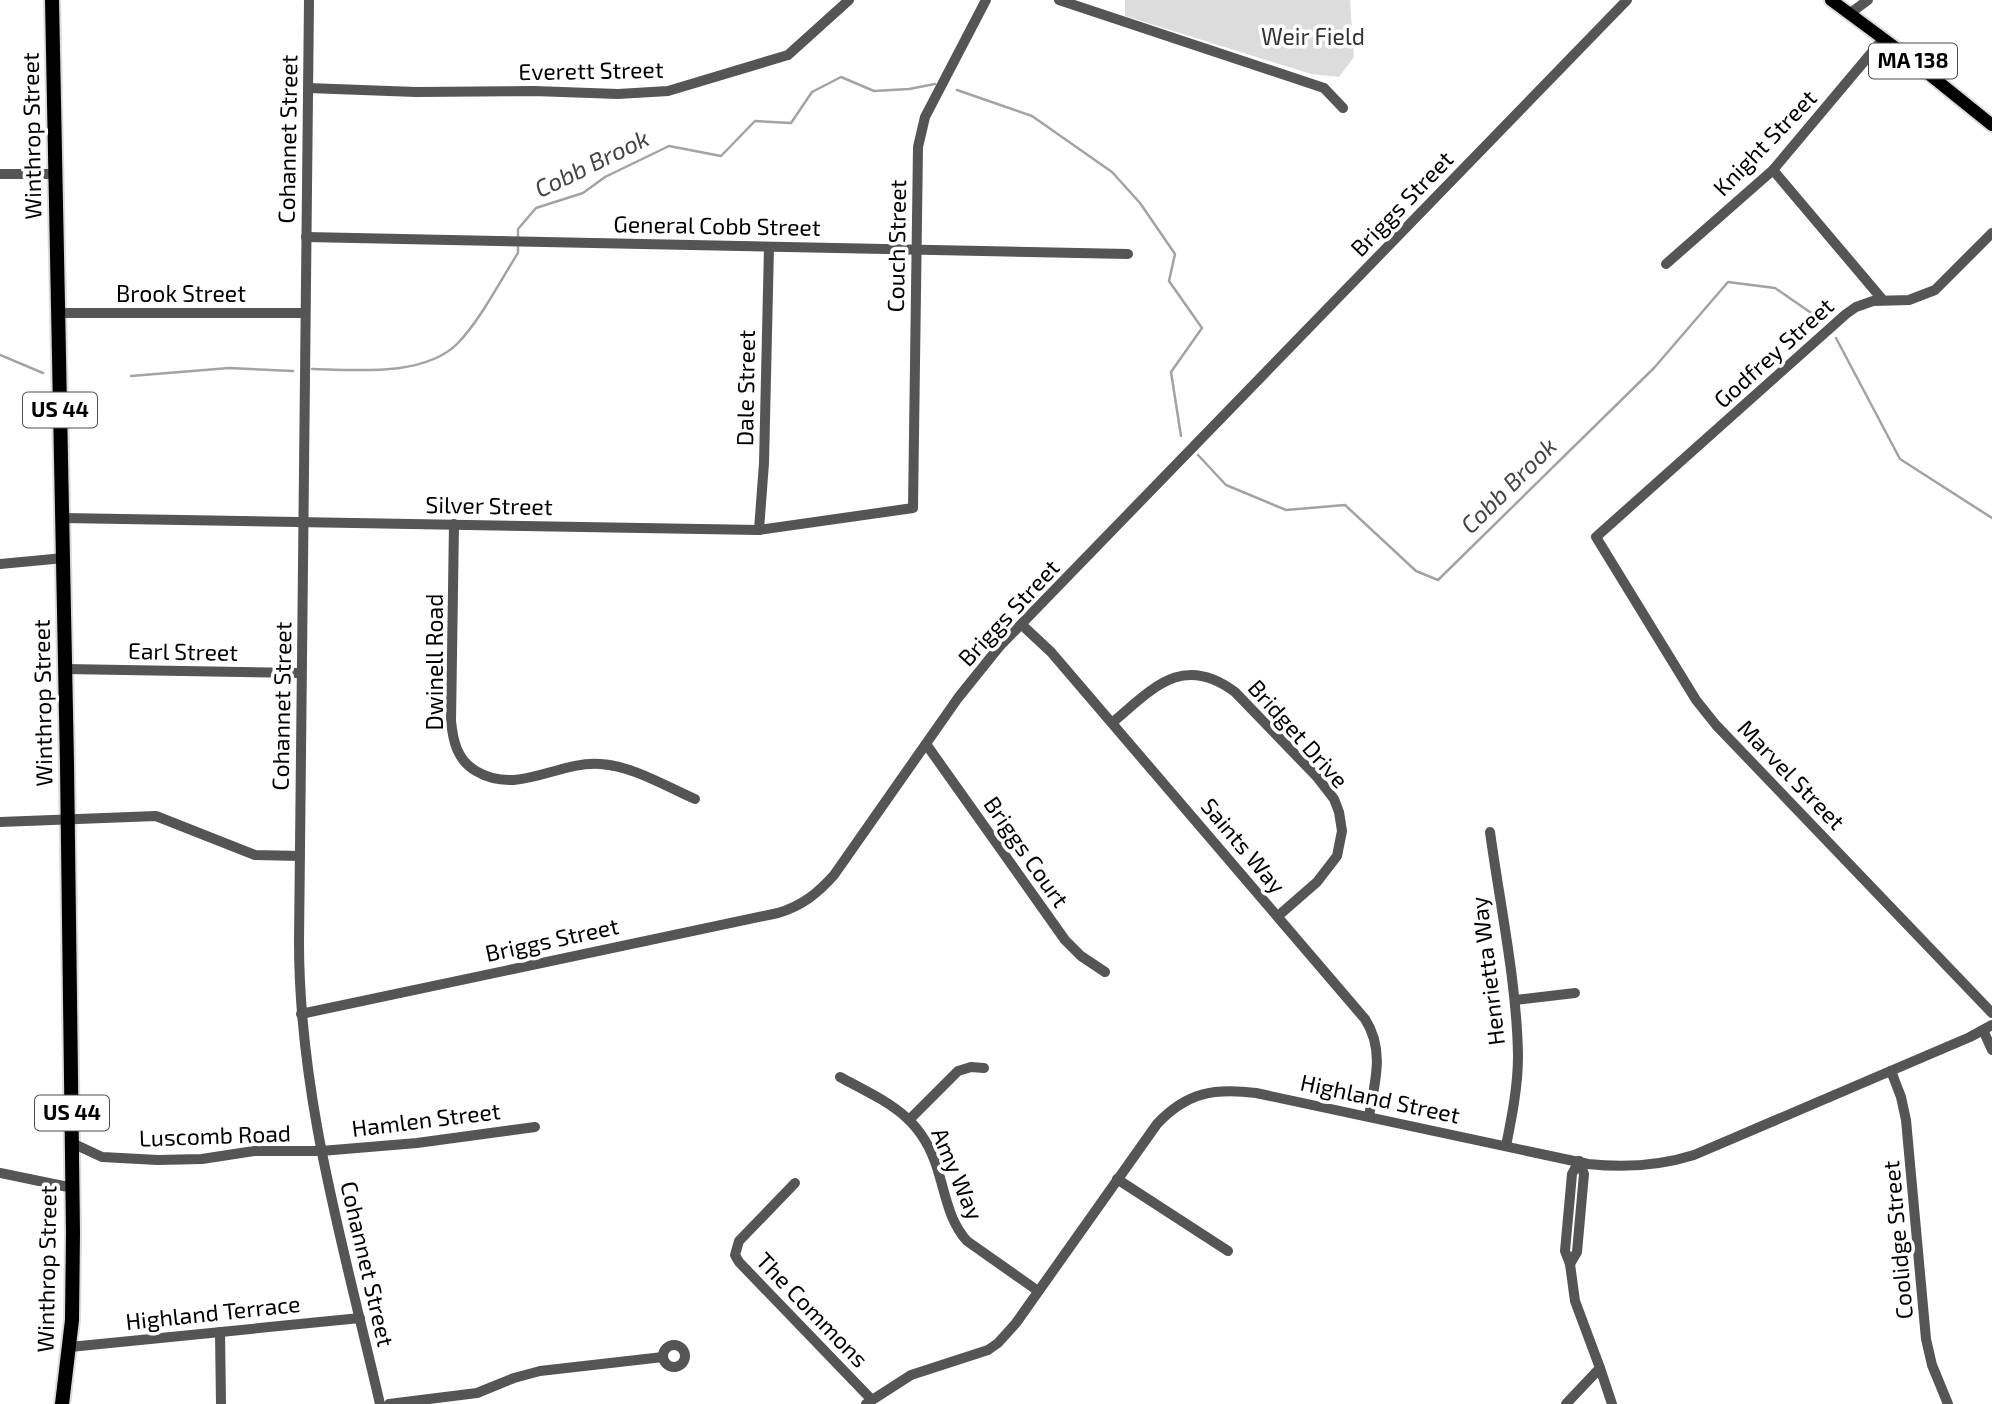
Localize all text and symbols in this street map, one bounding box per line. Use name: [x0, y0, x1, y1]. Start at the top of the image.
park label: Weir Field: [1261, 22, 1365, 50]
road number: MA 138: [1869, 43, 1957, 78]
street label: Winthrop Street: [16, 52, 46, 220]
street label: Cohannet Street: [272, 54, 302, 224]
street label: Everett Street: [518, 55, 664, 85]
street label: Knight Street: [1707, 83, 1822, 201]
water label: Cobb Brook: [529, 123, 653, 203]
street label: Briggs Street: [1344, 145, 1459, 262]
street label: Couch Street: [881, 179, 911, 313]
street label: General Cobb Street: [613, 209, 821, 241]
street label: Brook Street: [116, 279, 246, 307]
street label: Godfrey Street: [1708, 291, 1839, 413]
street label: Dale Street: [730, 329, 760, 446]
road number: US 44: [23, 392, 97, 428]
water label: Cobb Brook: [1454, 431, 1562, 539]
street label: Silver Street: [425, 490, 553, 520]
street label: Briggs Street: [952, 553, 1065, 671]
street label: Dwinell Road: [420, 594, 448, 730]
street label: Winthrop Street: [27, 619, 57, 787]
street label: Cohannet Street: [266, 621, 296, 791]
street label: Earl Street: [128, 636, 238, 666]
street label: Bridget Drive: [1243, 673, 1355, 793]
street label: Marvel Street: [1732, 714, 1851, 835]
street label: Briggs Court: [978, 791, 1075, 912]
street label: Saints Way: [1196, 792, 1292, 899]
street label: Henrietta Way: [1464, 895, 1510, 1047]
street label: Briggs Street: [483, 911, 621, 967]
street label: Highland Street: [1298, 1067, 1463, 1129]
road number: US 44: [35, 1096, 109, 1130]
street label: Hamlen Street: [350, 1096, 502, 1142]
street label: Luscomb Road: [138, 1118, 291, 1152]
street label: Amy Way: [926, 1123, 990, 1224]
street label: Coolidge Street: [1876, 1159, 1918, 1321]
street label: Cohannet Street: [335, 1178, 401, 1350]
street label: Winthrop Street: [31, 1185, 61, 1353]
street label: The Commons: [751, 1246, 874, 1373]
street label: Highland Terrace: [124, 1289, 302, 1335]

